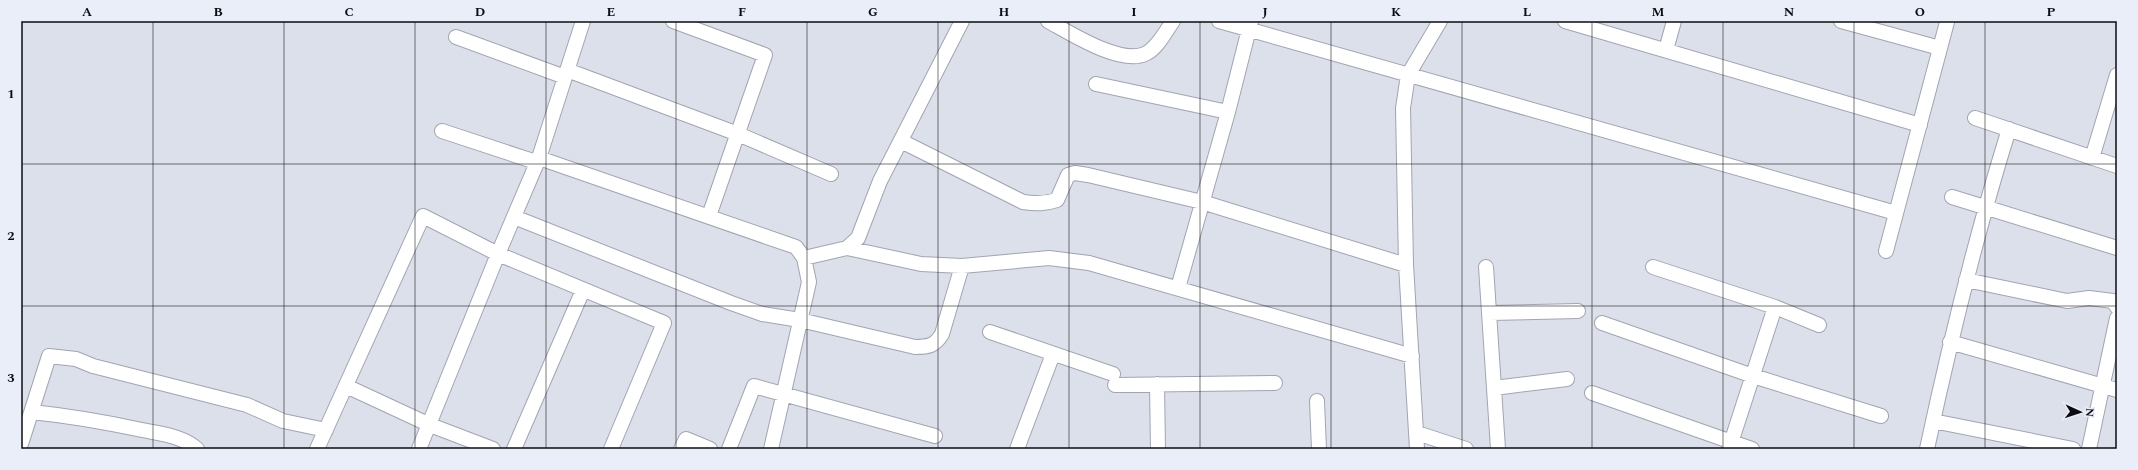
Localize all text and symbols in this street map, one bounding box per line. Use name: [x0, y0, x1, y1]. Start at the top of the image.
text: A: [82, 2, 92, 22]
text: B: [213, 2, 223, 22]
text: C: [344, 2, 354, 22]
text: D: [475, 2, 485, 22]
text: E: [607, 2, 616, 22]
text: F: [738, 2, 746, 22]
text: G: [868, 2, 878, 22]
text: H: [999, 2, 1010, 22]
text: I: [1131, 2, 1137, 22]
text: J: [1262, 2, 1268, 22]
text: K: [1391, 2, 1401, 22]
text: L: [1523, 2, 1531, 22]
text: M: [1652, 2, 1665, 22]
text: N: [1784, 2, 1795, 22]
text: O: [1915, 2, 1925, 22]
text: P: [2047, 2, 2056, 22]
text: 1: [7, 84, 15, 104]
text: 2: [7, 226, 15, 246]
text: 3: [7, 368, 15, 388]
north arrow: [2060, 392, 2100, 432]
text: N: [2081, 408, 2098, 417]

